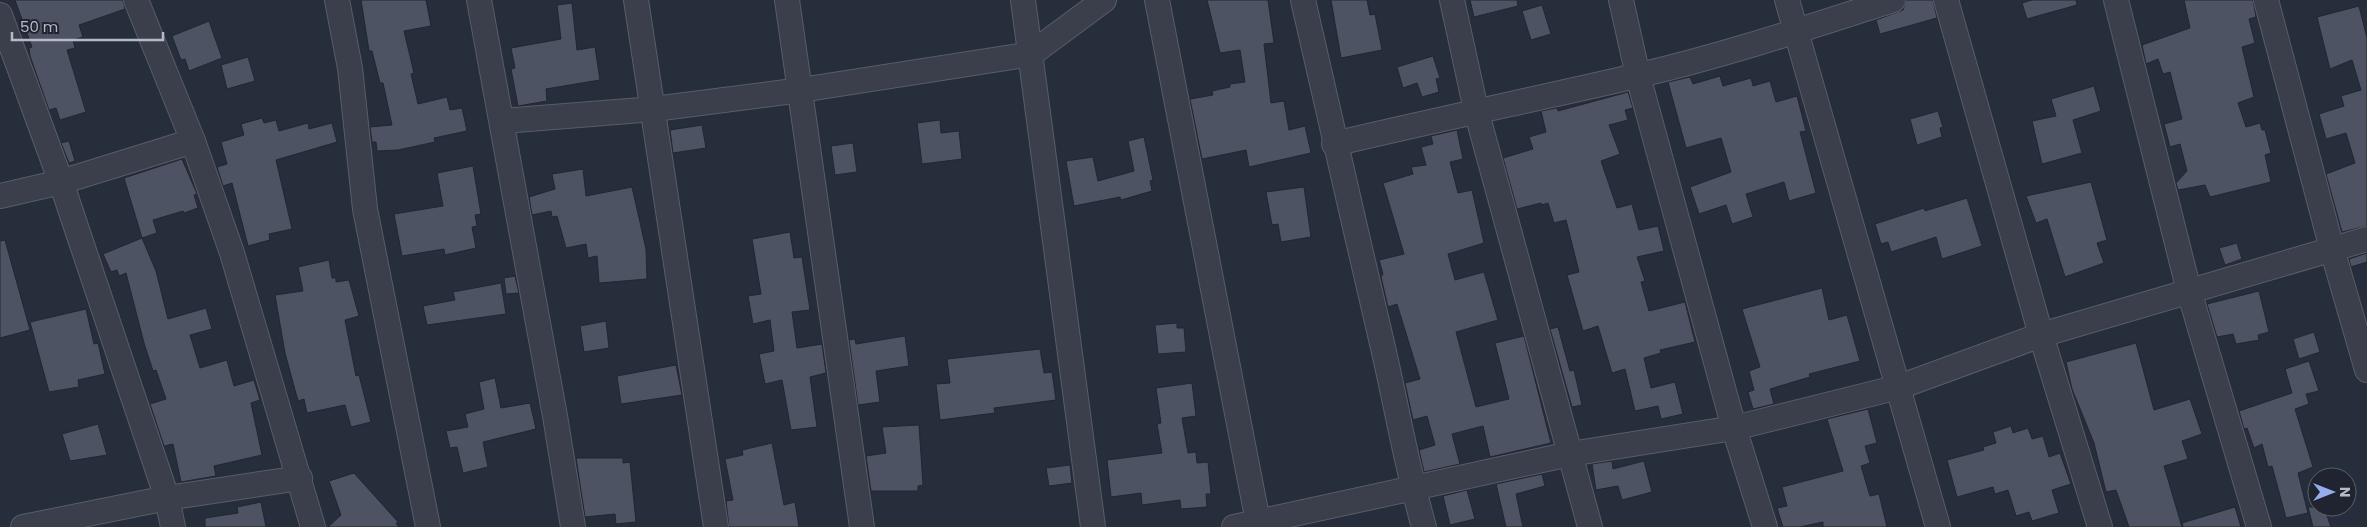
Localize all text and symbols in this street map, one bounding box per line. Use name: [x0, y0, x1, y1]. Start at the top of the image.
scale bar: [12, 10, 164, 42]
text: 50 m: [20, 16, 58, 37]
north arrow: [2307, 467, 2357, 517]
text: N: [2335, 487, 2355, 497]

